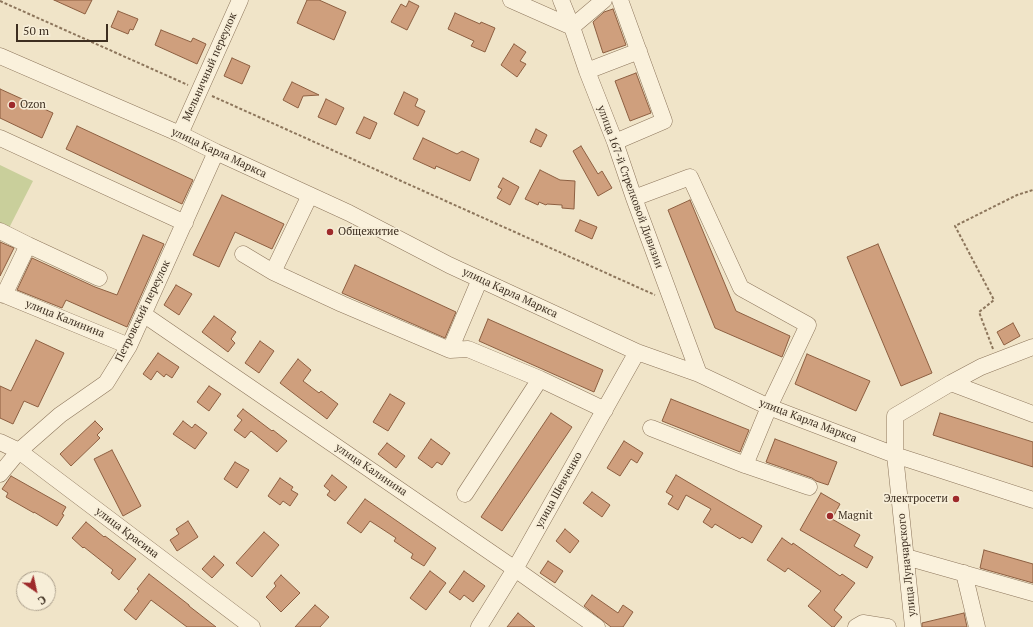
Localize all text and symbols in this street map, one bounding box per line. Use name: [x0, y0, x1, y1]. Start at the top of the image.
street label: Мельничный переулок: [180, 11, 240, 123]
scale bar: [18, 16, 110, 42]
text: 50 m: [23, 23, 49, 38]
place label: Ozon: [20, 98, 46, 112]
marker: Ozon: [7, 100, 17, 110]
street label: улица 167-й Стрелковой Дивизии: [594, 104, 666, 270]
street label: улица Карла Маркса: [169, 125, 269, 181]
place label: Общежитие: [338, 225, 399, 239]
marker: Общежитие: [325, 227, 335, 237]
street label: Петровский переулок: [113, 258, 173, 364]
street label: улица Карла Маркса: [460, 265, 560, 321]
street label: улица Калинина: [24, 297, 106, 341]
street label: улица Карла Маркса: [757, 396, 859, 446]
street label: улица Калинина: [332, 441, 410, 499]
street label: улица Шевченко: [533, 450, 585, 530]
place label: Электросети: [884, 492, 948, 506]
marker: Электросети: [951, 494, 961, 504]
street label: улица Красина: [93, 505, 161, 561]
place label: Magnit: [838, 509, 873, 523]
marker: Magnit: [825, 511, 835, 521]
street label: улица Луначарского: [895, 513, 919, 617]
north arrow: [16, 571, 56, 611]
text: С: [35, 592, 49, 608]

